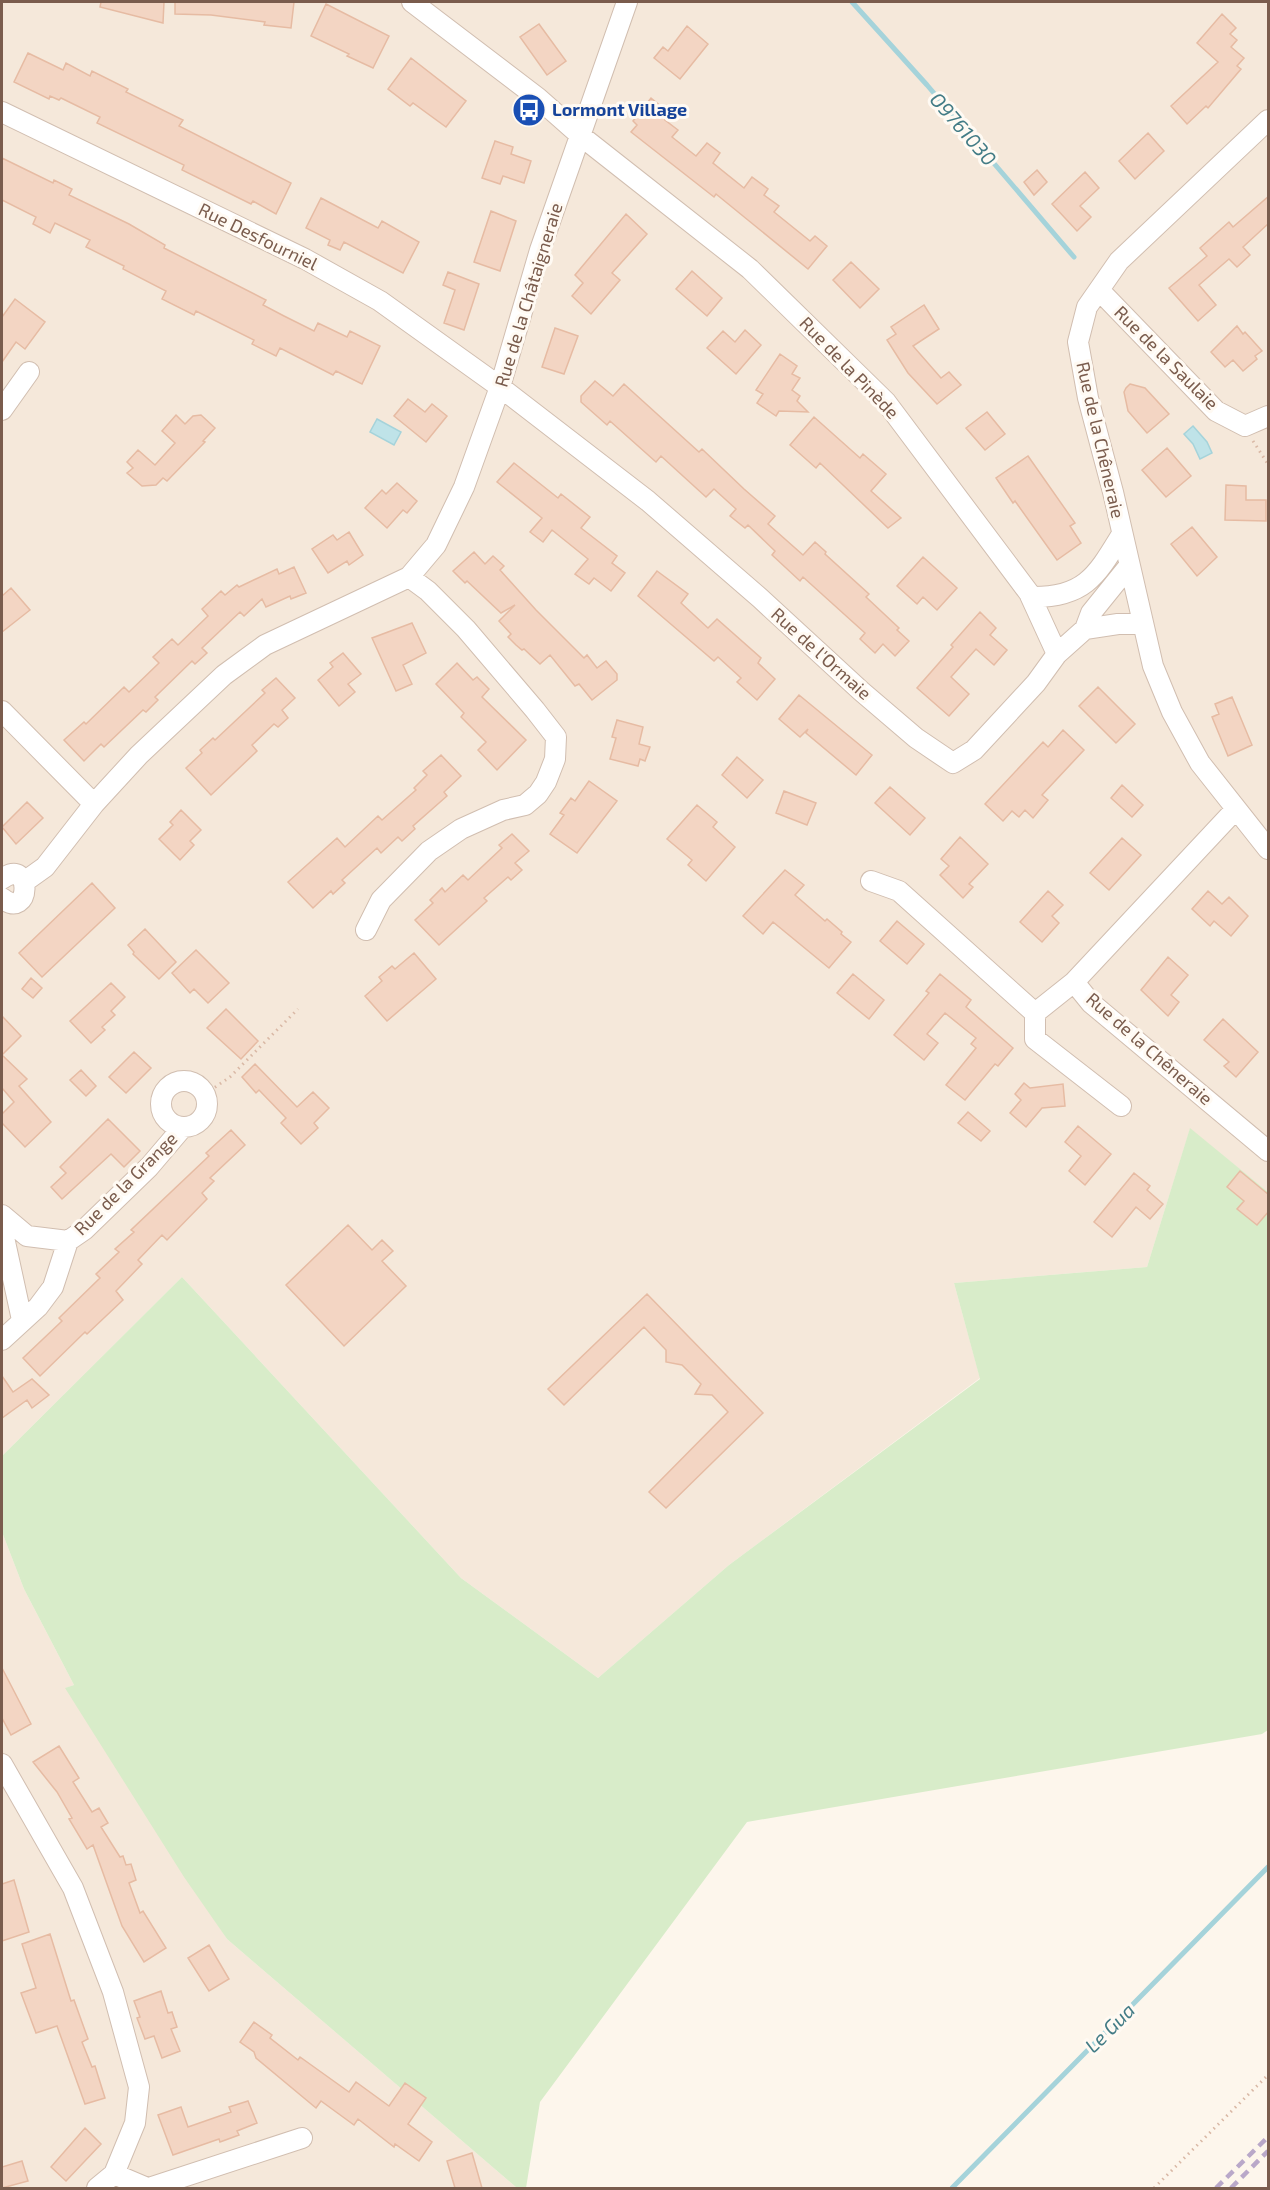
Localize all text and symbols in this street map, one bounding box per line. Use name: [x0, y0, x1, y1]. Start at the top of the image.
water label: O9761030: [925, 87, 1002, 170]
bus stop icon: Lormont Village: [511, 92, 547, 128]
place label: Lormont Village: [552, 98, 687, 120]
street label: Rue Desfourniel: [195, 198, 322, 275]
street label: Rue de la Châtaigneraie: [490, 200, 567, 389]
street label: Rue de la Saulaie: [1110, 301, 1223, 414]
street label: Rue de la Pinède: [795, 312, 904, 423]
street label: Rue de la Chêneraie: [1072, 359, 1130, 520]
street label: Rue de l'Ormaie: [767, 603, 876, 704]
street label: Rue de la Chêneraie: [1082, 987, 1217, 1109]
street label: Rue de la Grange: [69, 1127, 181, 1239]
water label: Le Gua: [1079, 1997, 1139, 2057]

